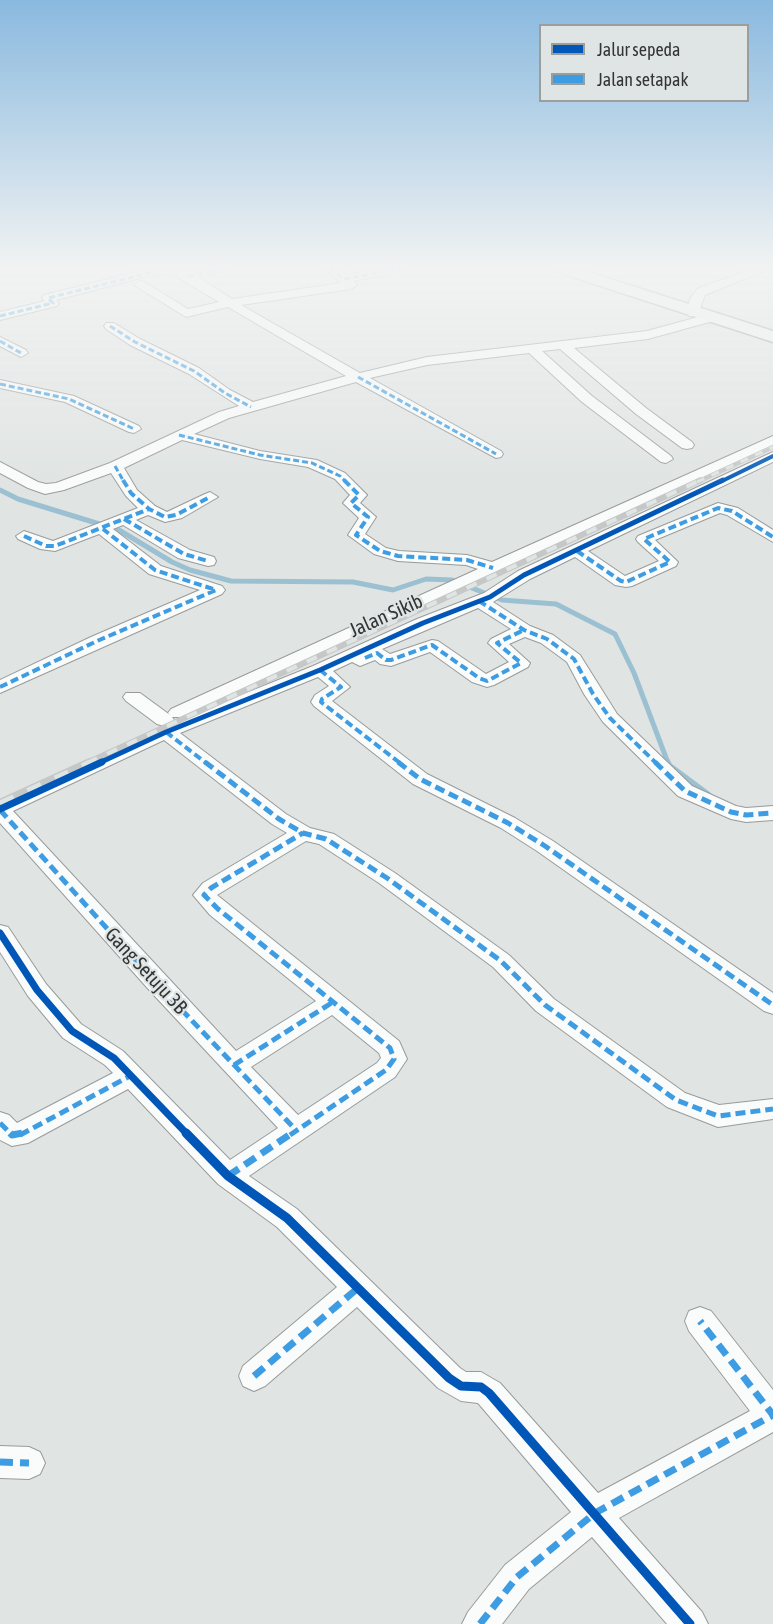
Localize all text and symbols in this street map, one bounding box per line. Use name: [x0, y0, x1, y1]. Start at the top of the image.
legend: [539, 24, 749, 102]
text: Jalur sepeda: [597, 39, 680, 60]
text: Jalan setapak: [597, 69, 688, 90]
street label: Jalan Sikib: [345, 589, 427, 643]
street label: Gang Setuju 3B: [100, 923, 192, 1019]

